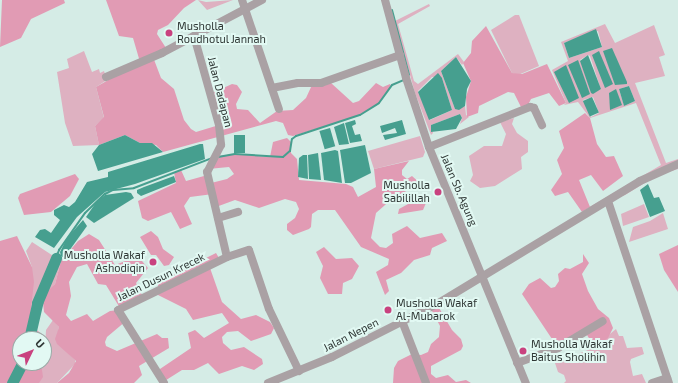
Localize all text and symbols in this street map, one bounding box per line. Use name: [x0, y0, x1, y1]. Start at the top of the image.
place label: Musholla Roudhotul Jannah: [177, 20, 266, 46]
marker: Musholla Roudhotul Jannah: [164, 28, 174, 38]
street label: Jalan Dadapan: [205, 55, 235, 129]
street label: Jalan Sb. Agung: [438, 152, 480, 228]
place label: Musholla Sabilillah: [383, 179, 430, 205]
marker: Musholla Sabilillah: [433, 187, 443, 197]
place label: Musholla Wakaf Ashodiqin: [64, 249, 145, 275]
street label: Jalan Dusun Krecek: [115, 250, 207, 304]
marker: Musholla Wakaf Ashodiqin: [148, 257, 158, 267]
place label: Musholla Wakaf Al-Mubarok: [396, 297, 477, 323]
marker: Musholla Wakaf Al-Mubarok: [383, 305, 393, 315]
street label: Jalan Nepen: [321, 315, 381, 355]
north arrow: [12, 331, 52, 371]
text: U: [33, 336, 48, 350]
place label: Musholla Wakaf Baitus Sholihin: [531, 338, 612, 364]
marker: Musholla Wakaf Baitus Sholihin: [518, 346, 528, 356]

